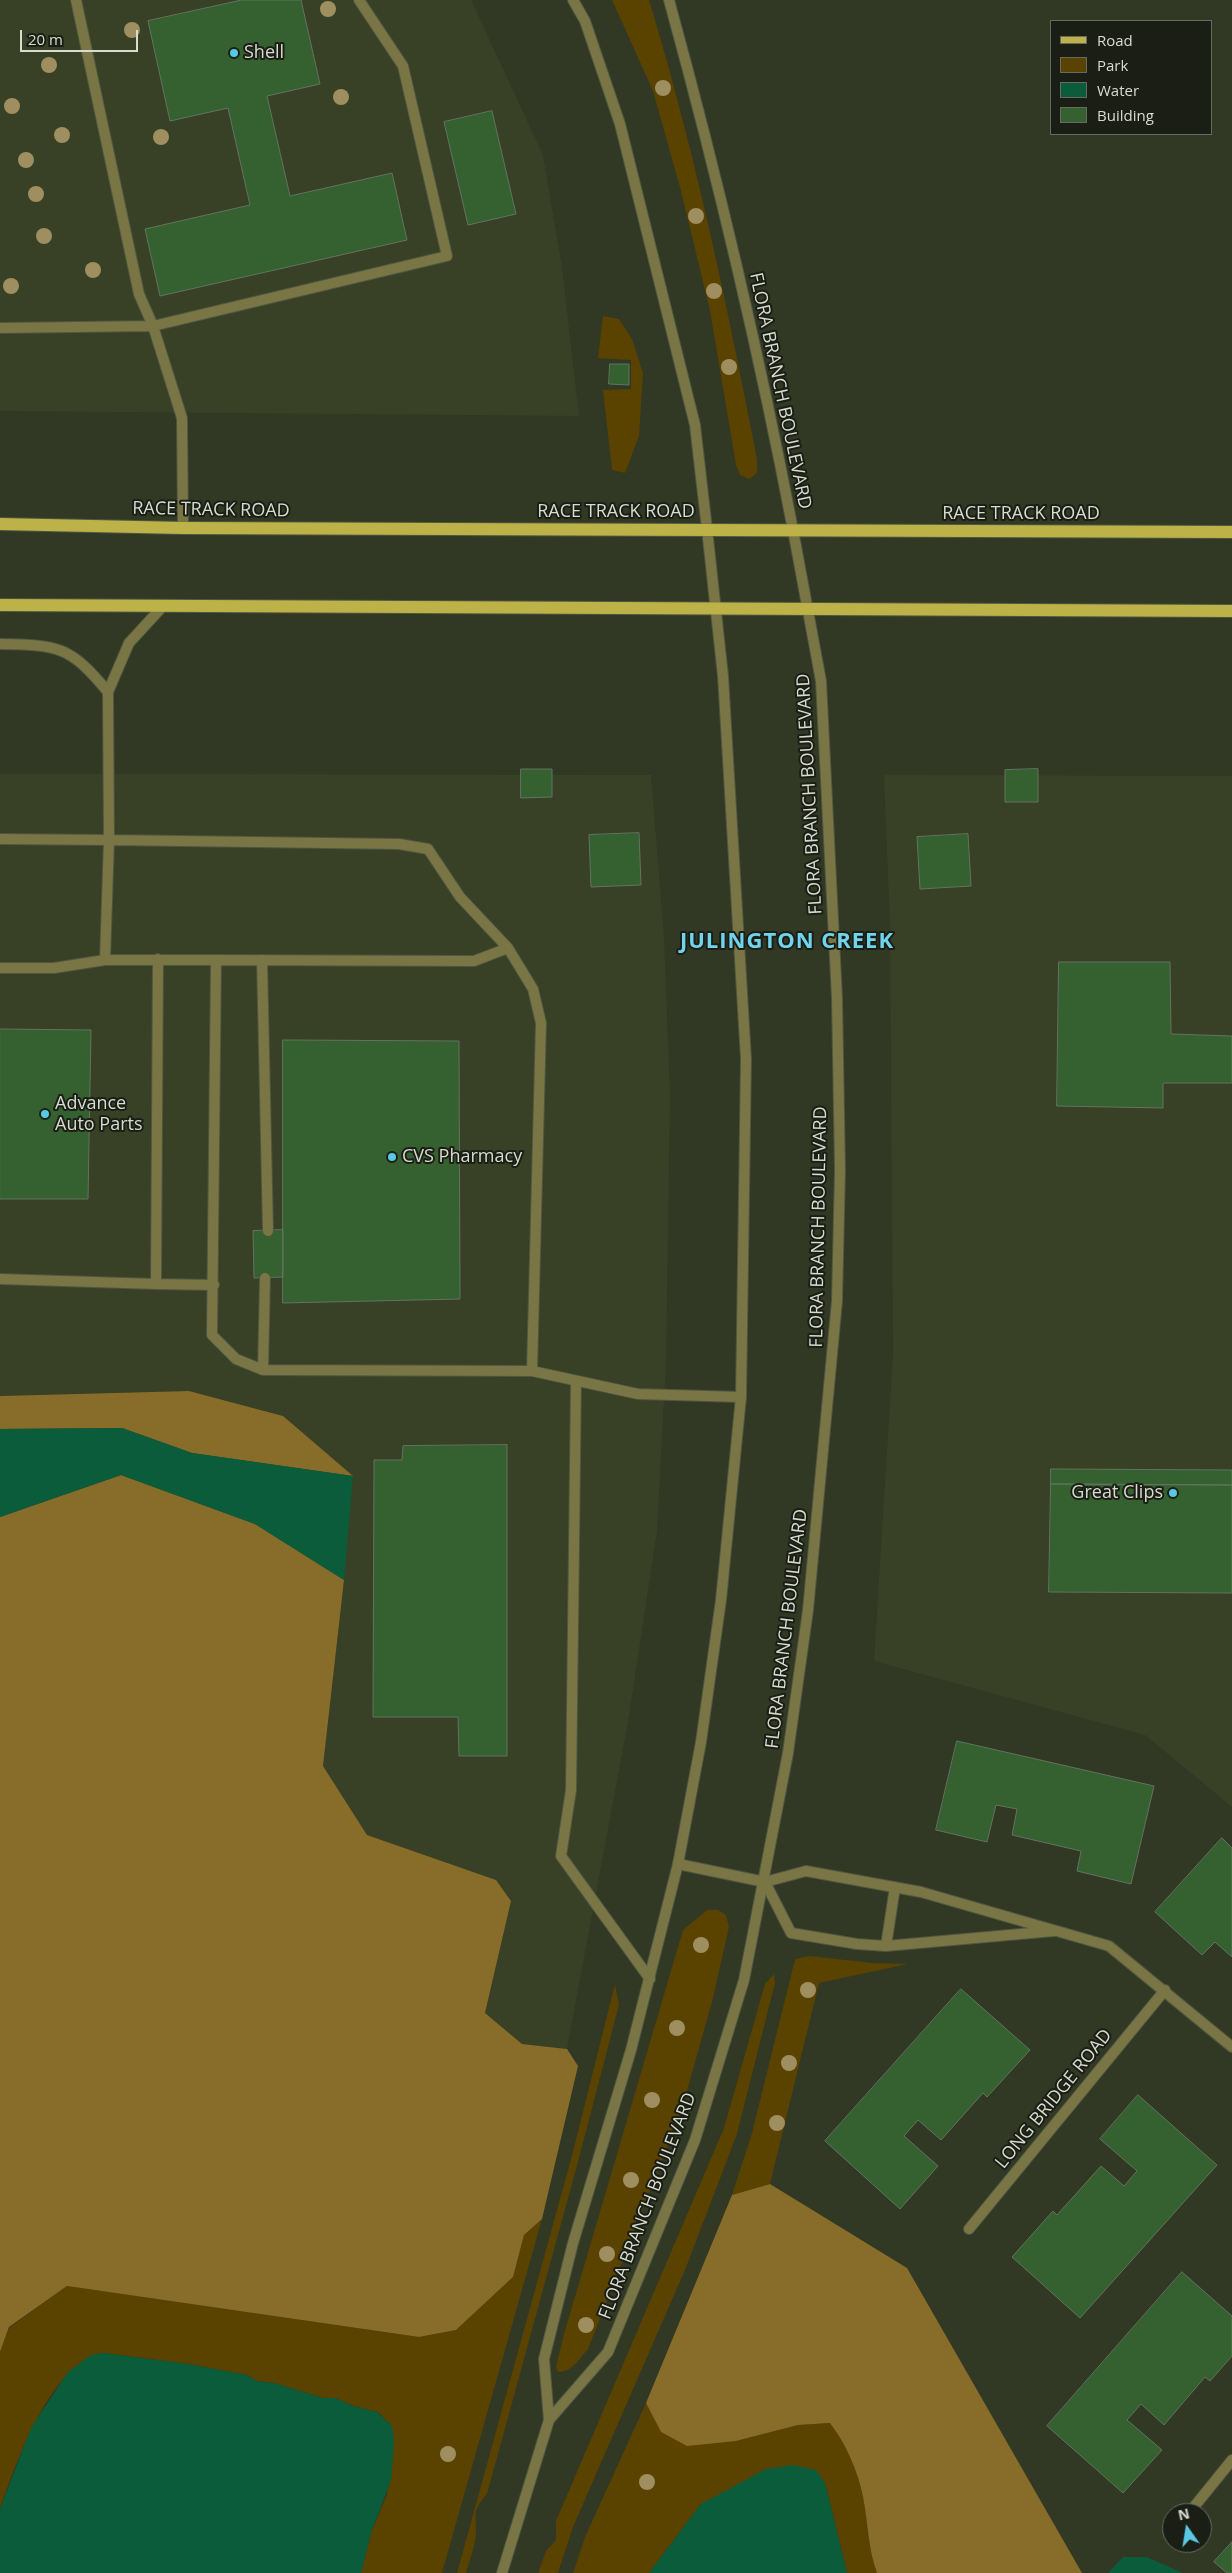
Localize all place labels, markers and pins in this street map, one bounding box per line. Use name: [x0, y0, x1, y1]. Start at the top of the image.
place label: Shell: [244, 42, 284, 64]
marker: Shell: [228, 47, 240, 59]
place label: Advance Auto Parts: [55, 1093, 143, 1136]
marker: Advance Auto Parts: [39, 1108, 51, 1120]
place label: CVS Pharmacy: [402, 1146, 522, 1168]
marker: CVS Pharmacy: [386, 1151, 398, 1163]
place label: Great Clips: [1071, 1482, 1163, 1504]
marker: Great Clips: [1167, 1487, 1179, 1499]

